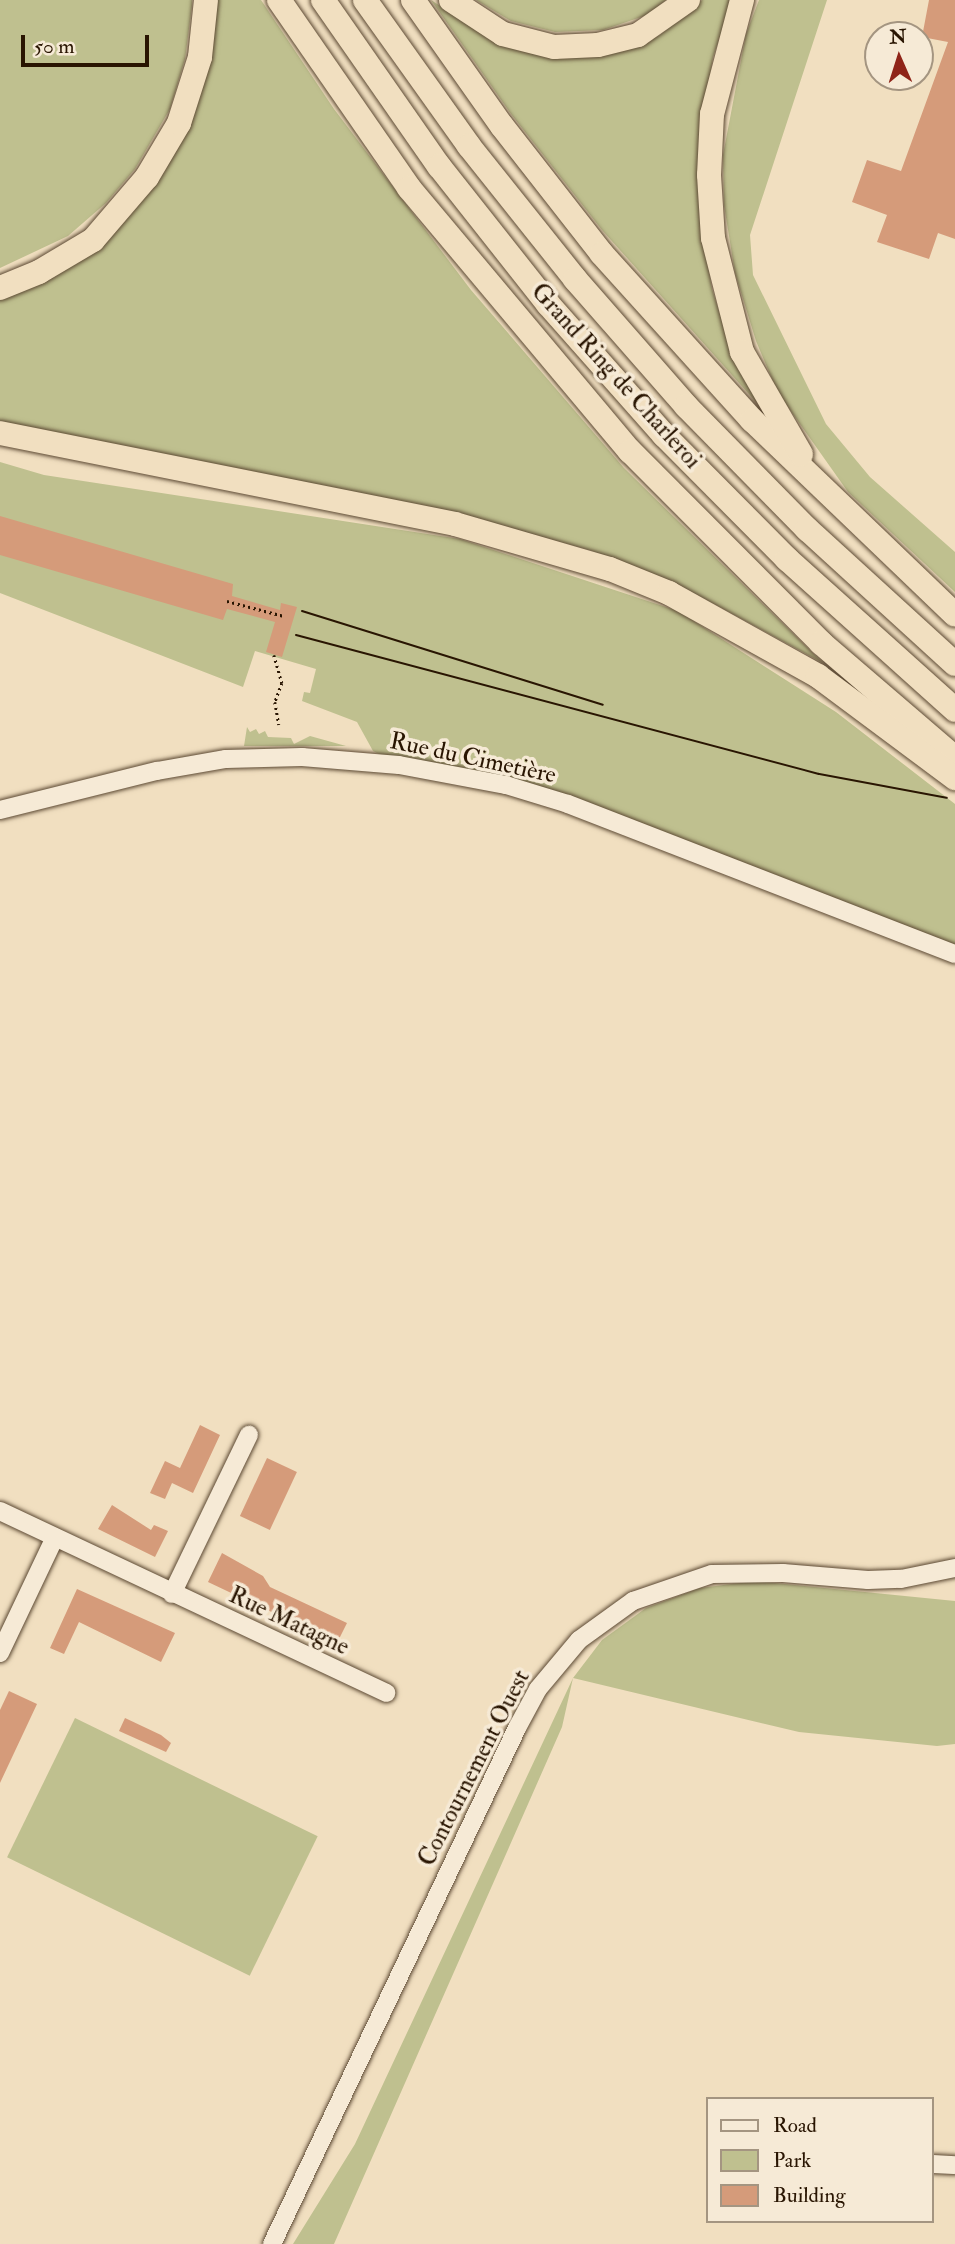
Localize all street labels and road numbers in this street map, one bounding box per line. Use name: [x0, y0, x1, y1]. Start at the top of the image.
street label: Grand Ring de Charleroi: [525, 277, 707, 475]
street label: Rue du Cimetière: [387, 726, 559, 790]
street label: Rue Matagne: [224, 1581, 354, 1661]
street label: Contournement Ouest: [412, 1665, 536, 1871]

